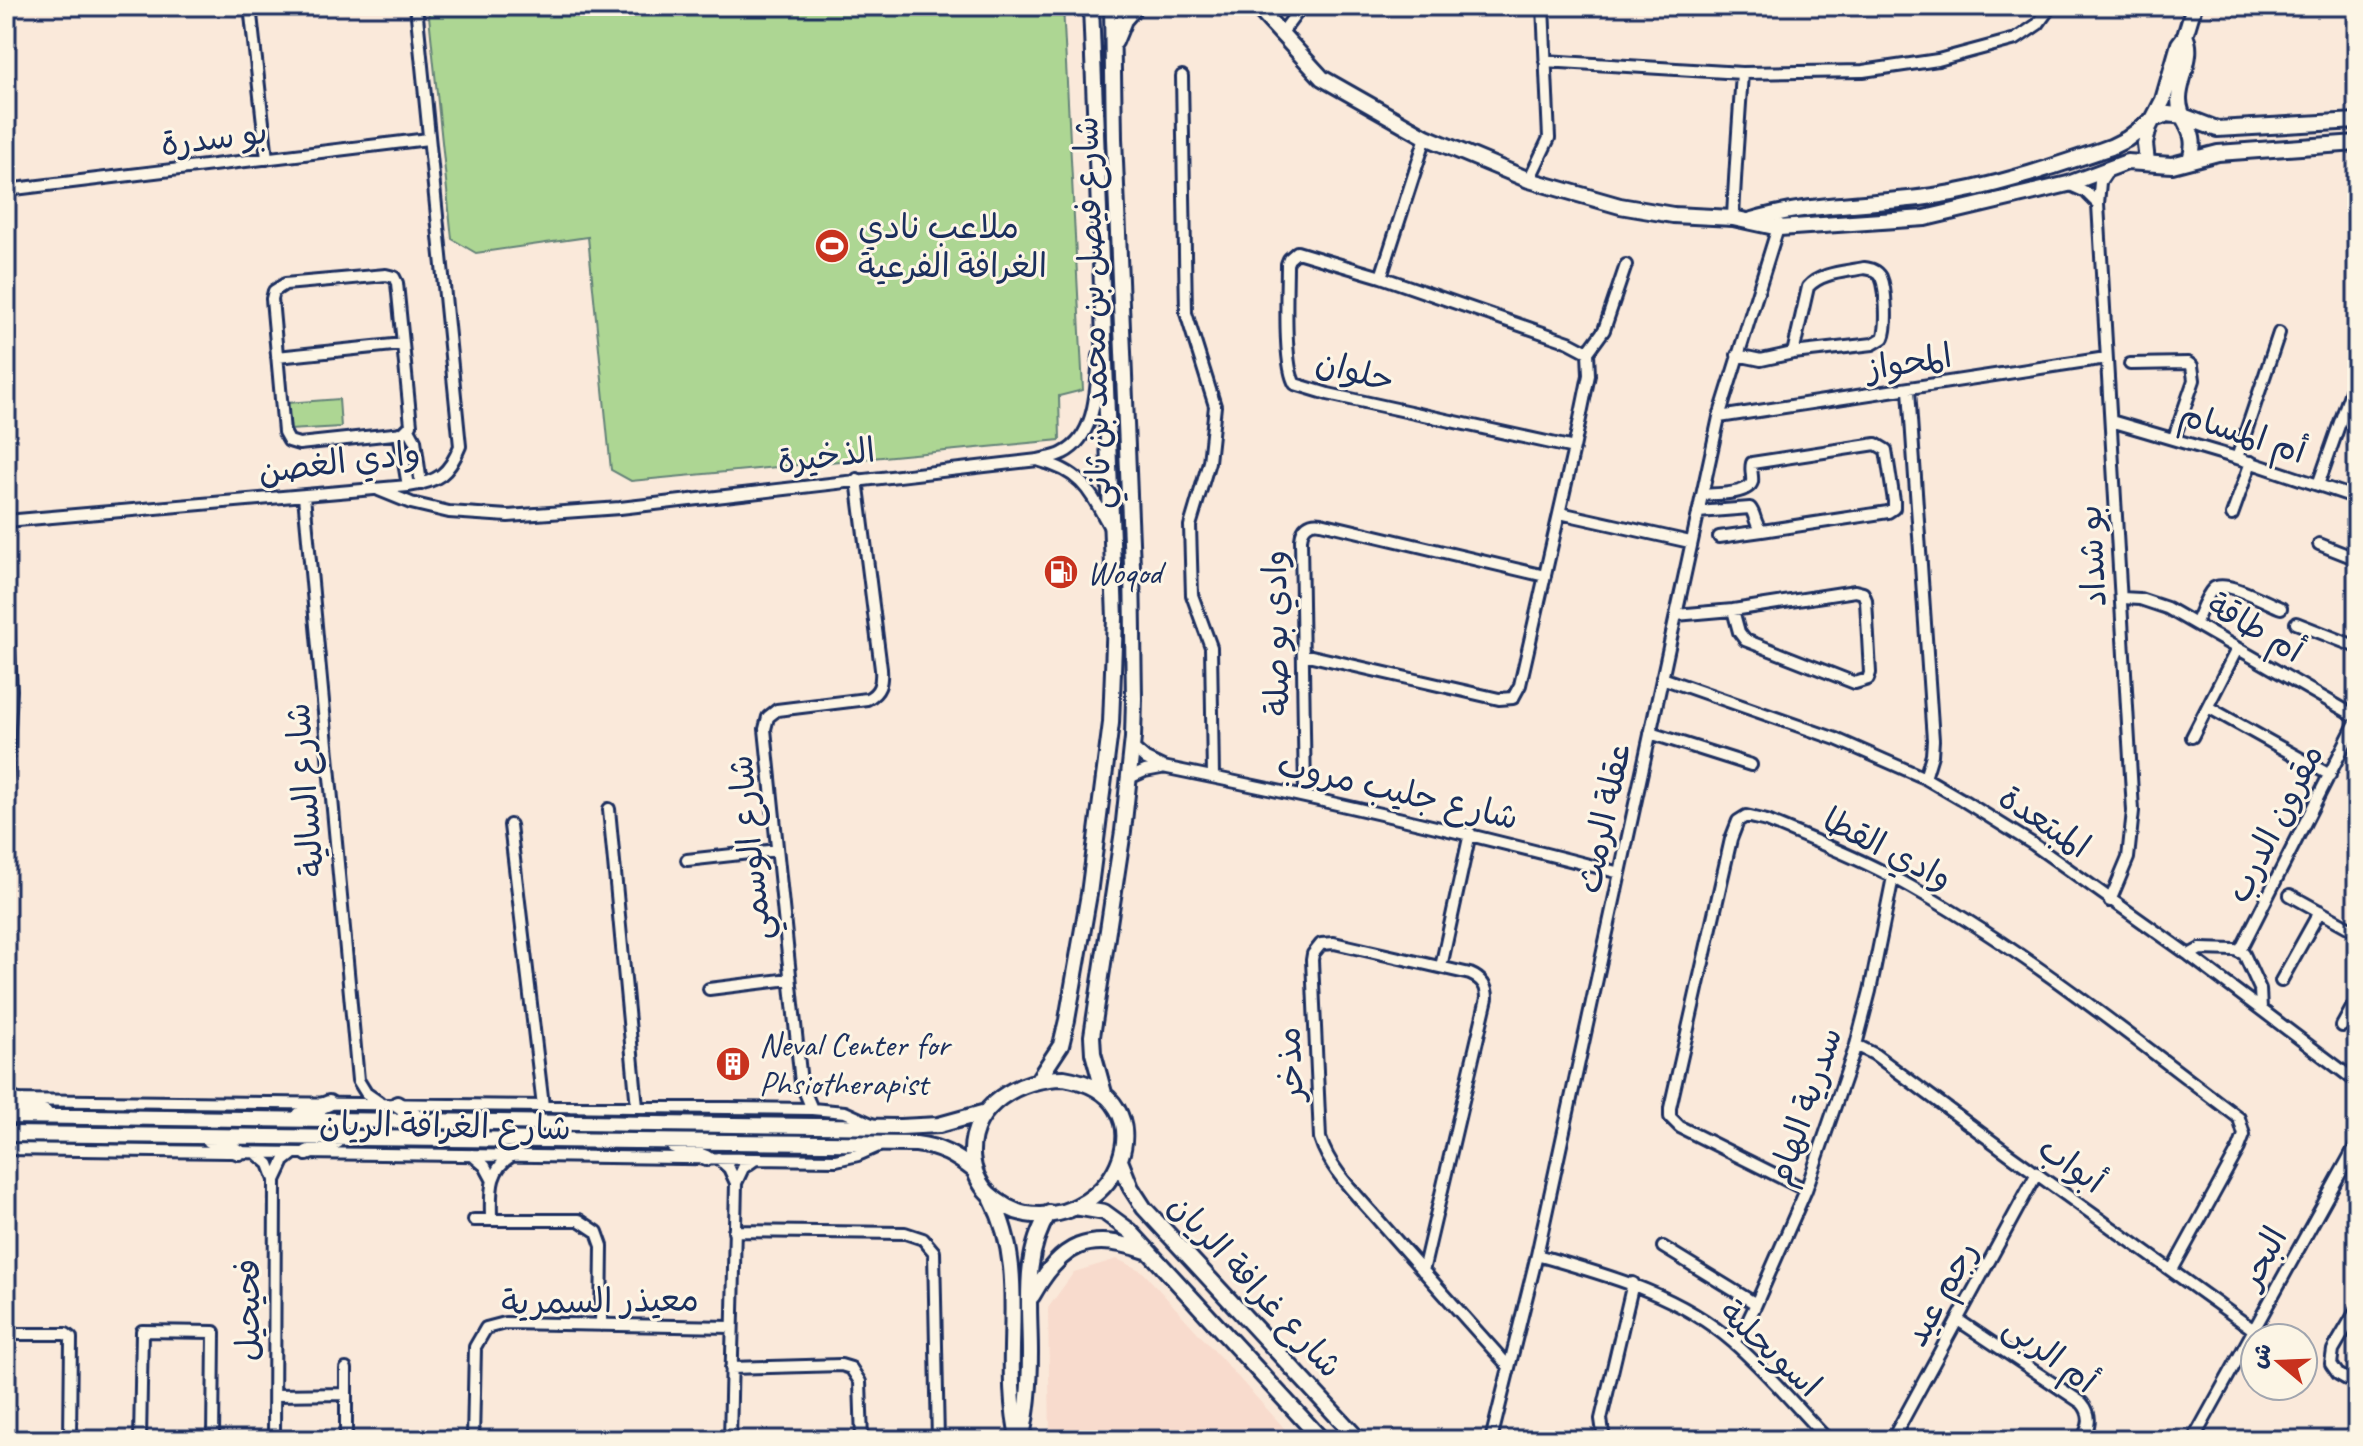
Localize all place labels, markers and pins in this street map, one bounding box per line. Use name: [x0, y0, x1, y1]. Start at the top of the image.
place label: ملاعب نادي الغرافة الفرعية: [858, 205, 1047, 287]
sports icon: ملاعب نادي الغرافة الفرعية: [813, 227, 851, 265]
place label: Woqod: [1087, 551, 1167, 594]
fuel station icon: Woqod: [1042, 553, 1080, 591]
place label: Neval Center for Phsiotherapist: [759, 1023, 953, 1105]
building icon: Neval Center for Phsiotherapist: [714, 1045, 752, 1083]

